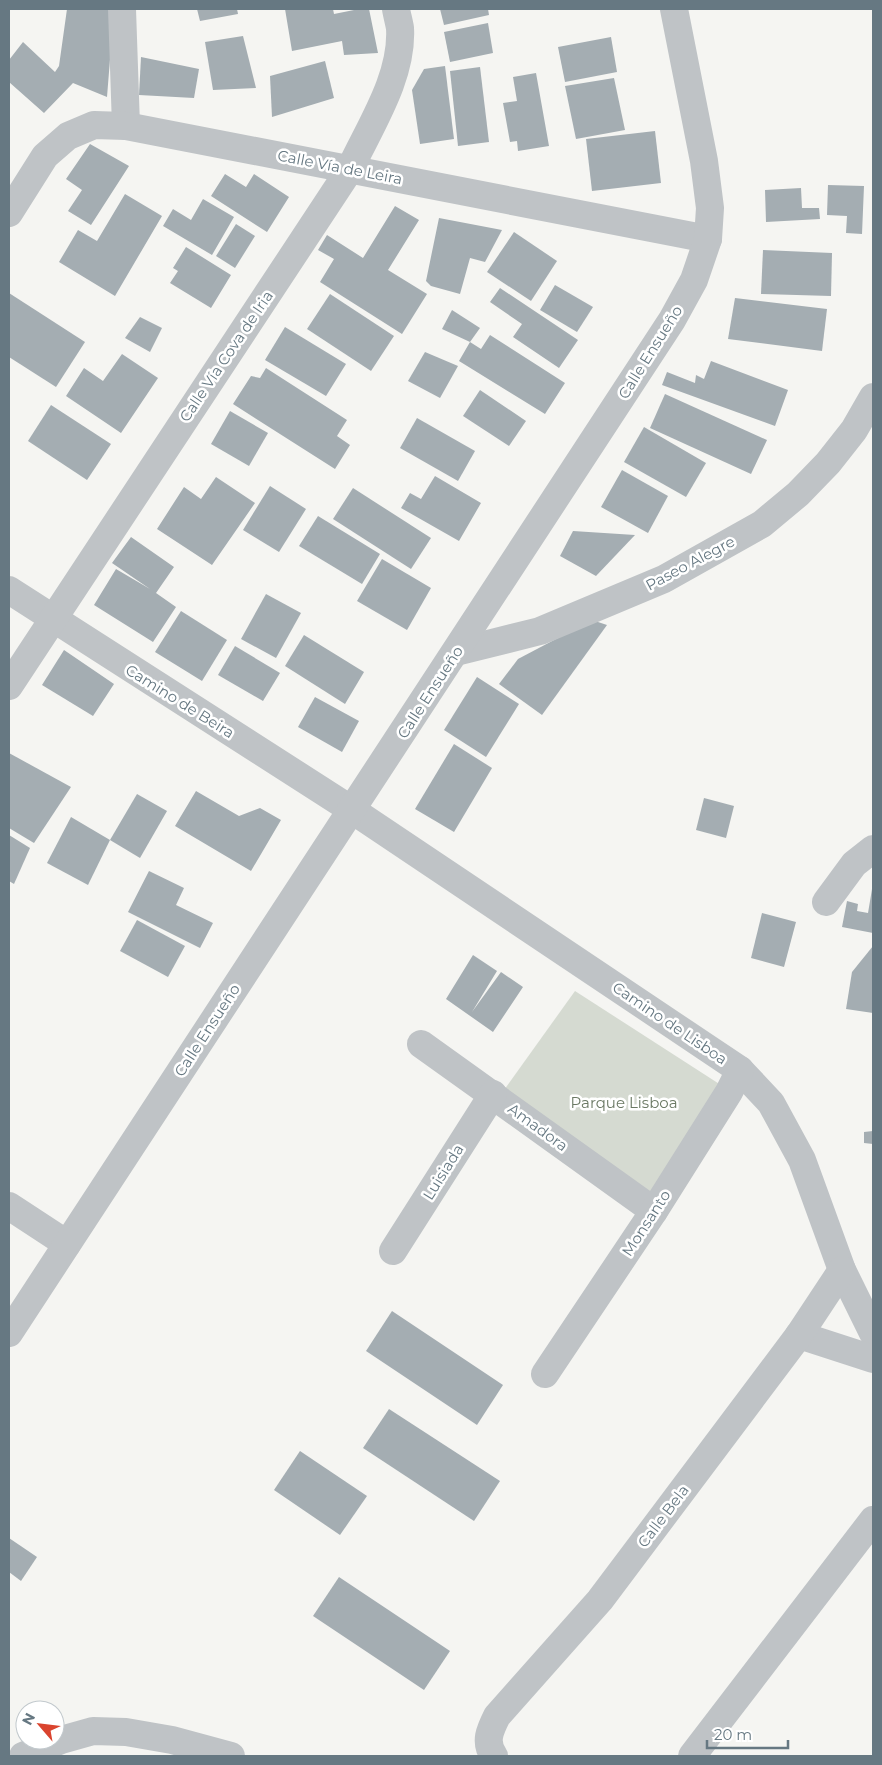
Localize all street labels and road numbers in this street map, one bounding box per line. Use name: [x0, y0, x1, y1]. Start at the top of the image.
street label: Calle Vía de Leira: [276, 146, 404, 188]
street label: Calle Vía Cova de Iria: [175, 287, 277, 425]
street label: Calle Ensueño: [614, 302, 686, 402]
street label: Paseo Alegre: [642, 532, 738, 594]
street label: Calle Ensueño: [393, 642, 467, 742]
street label: Camino de Beira: [122, 660, 238, 742]
street label: Camino de Lisboa: [609, 978, 731, 1068]
street label: Calle Ensueño: [170, 980, 244, 1080]
street label: Amadora: [504, 1099, 572, 1155]
street label: Luisiada: [418, 1141, 468, 1203]
street label: Monsanto: [617, 1186, 675, 1260]
street label: Calle Bela: [633, 1481, 693, 1551]

